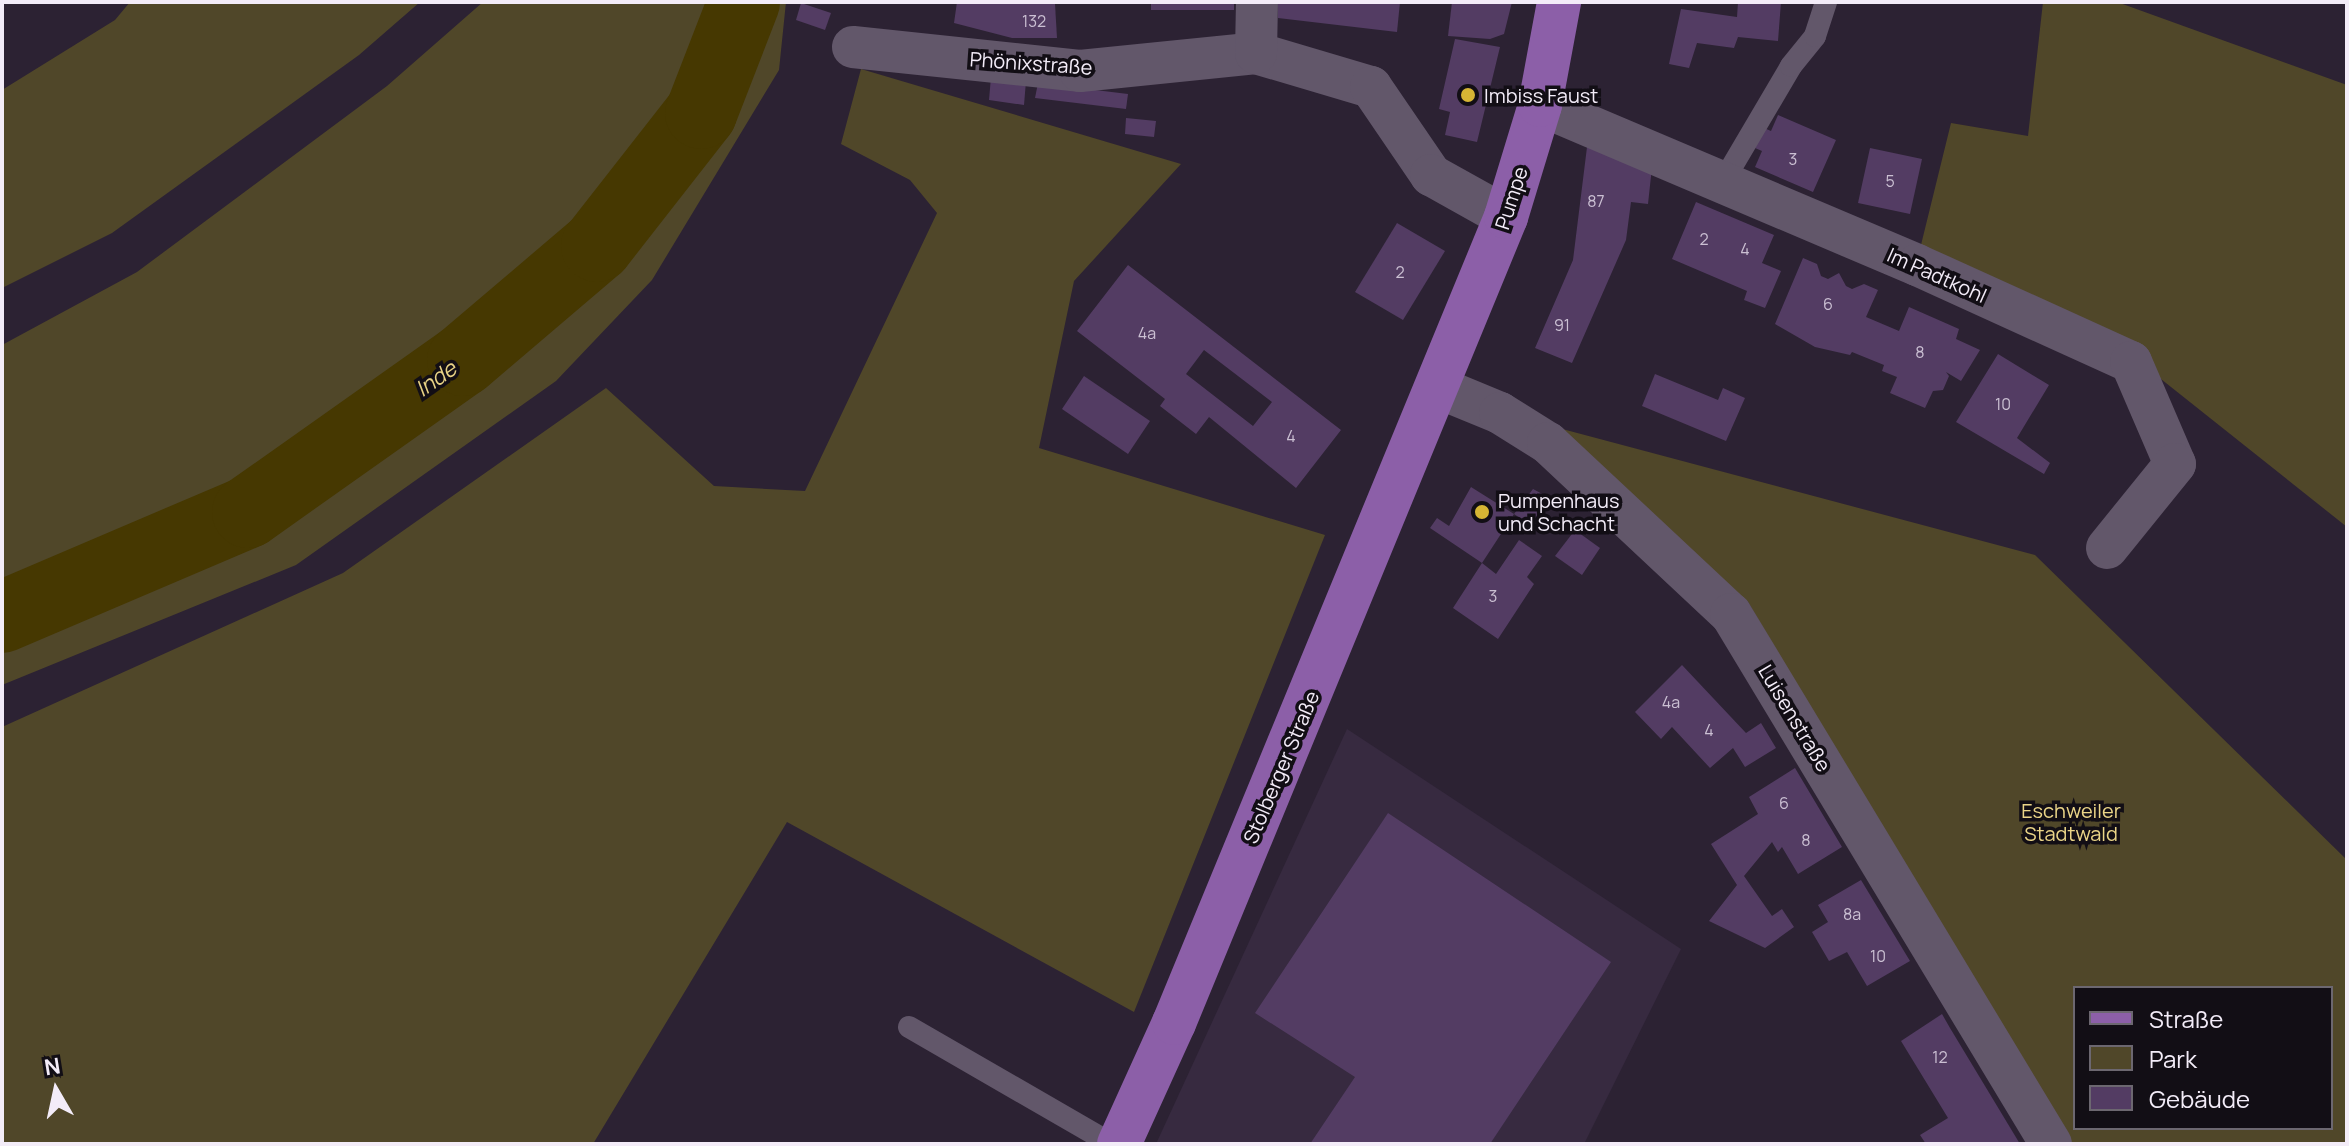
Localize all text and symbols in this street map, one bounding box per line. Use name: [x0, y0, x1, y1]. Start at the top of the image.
house number: 132: [1022, 11, 1046, 31]
street label: Phönixstraße: [969, 47, 1093, 79]
place label: Imbiss Faust: [1484, 83, 1598, 107]
marker: Imbiss Faust: [1459, 86, 1477, 104]
house number: 3: [1789, 149, 1797, 169]
street label: Pumpe: [1490, 164, 1532, 232]
house number: 5: [1885, 171, 1895, 191]
house number: 87: [1587, 191, 1605, 211]
house number: 2: [1699, 229, 1709, 249]
house number: 4: [1740, 239, 1750, 259]
street label: Im Padtkohl: [1884, 242, 1990, 308]
house number: 2: [1395, 262, 1405, 282]
house number: 6: [1823, 294, 1833, 314]
house number: 91: [1554, 315, 1570, 335]
house number: 4a: [1138, 323, 1156, 343]
house number: 8: [1915, 342, 1925, 362]
water label: Inde: [410, 356, 462, 402]
house number: 10: [1995, 394, 2011, 414]
house number: 4: [1286, 426, 1296, 446]
place label: Pumpenhaus und Schacht: [1498, 488, 1619, 535]
marker: Pumpenhaus und Schacht: [1473, 503, 1491, 521]
house number: 3: [1489, 586, 1497, 606]
street label: Luisenstraße: [1754, 660, 1836, 776]
street label: Stolberger Straße: [1238, 687, 1324, 847]
house number: 4a: [1662, 692, 1680, 712]
house number: 4: [1704, 720, 1714, 740]
house number: 6: [1779, 793, 1789, 813]
park label: Eschweiler Stadtwald: [2021, 798, 2121, 845]
house number: 8: [1801, 830, 1811, 850]
house number: 8a: [1843, 904, 1861, 924]
house number: 10: [1870, 946, 1886, 966]
legend: [2073, 986, 2333, 1130]
text: Straße: [2149, 1002, 2223, 1035]
text: Park: [2149, 1042, 2197, 1075]
house number: 12: [1932, 1047, 1948, 1067]
north arrow: [16, 1050, 96, 1130]
text: N: [42, 1050, 62, 1082]
text: Gebäude: [2149, 1082, 2250, 1115]

